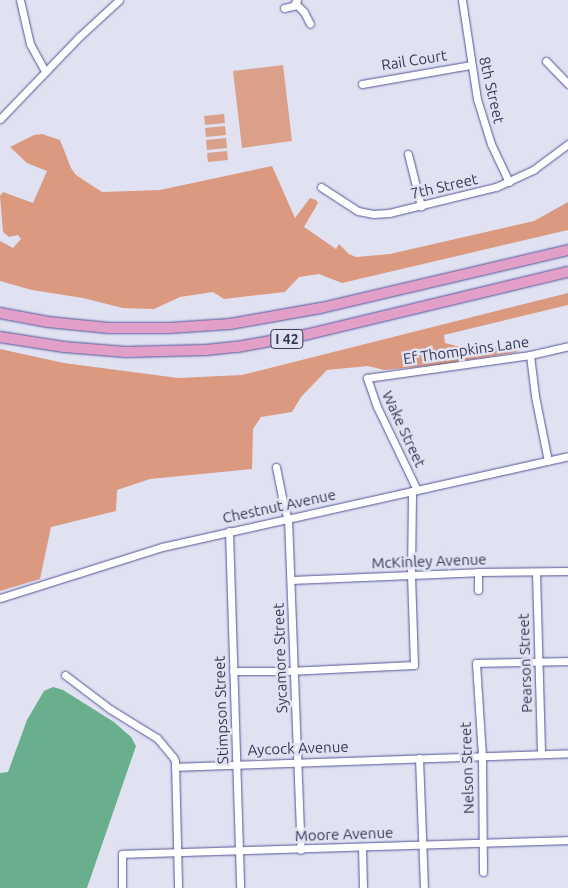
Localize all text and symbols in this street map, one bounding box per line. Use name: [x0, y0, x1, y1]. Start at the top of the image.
street label: Rail Court: [380, 46, 448, 74]
street label: 8th Street: [476, 55, 508, 125]
street label: 7th Street: [409, 170, 479, 202]
road number: I 42: [270, 328, 304, 350]
street label: Ef Thompkins Lane: [402, 332, 530, 368]
street label: Wake Street: [378, 388, 430, 470]
street label: Chestnut Avenue: [221, 485, 337, 527]
street label: McKinley Avenue: [371, 550, 487, 572]
street label: Sycamore Street: [269, 602, 291, 714]
street label: Pearson Street: [514, 613, 536, 713]
street label: Stimpson Street: [210, 656, 232, 764]
street label: Nelson Street: [456, 722, 478, 814]
street label: Aycock Avenue: [247, 737, 349, 759]
street label: Moore Avenue: [294, 823, 394, 845]

